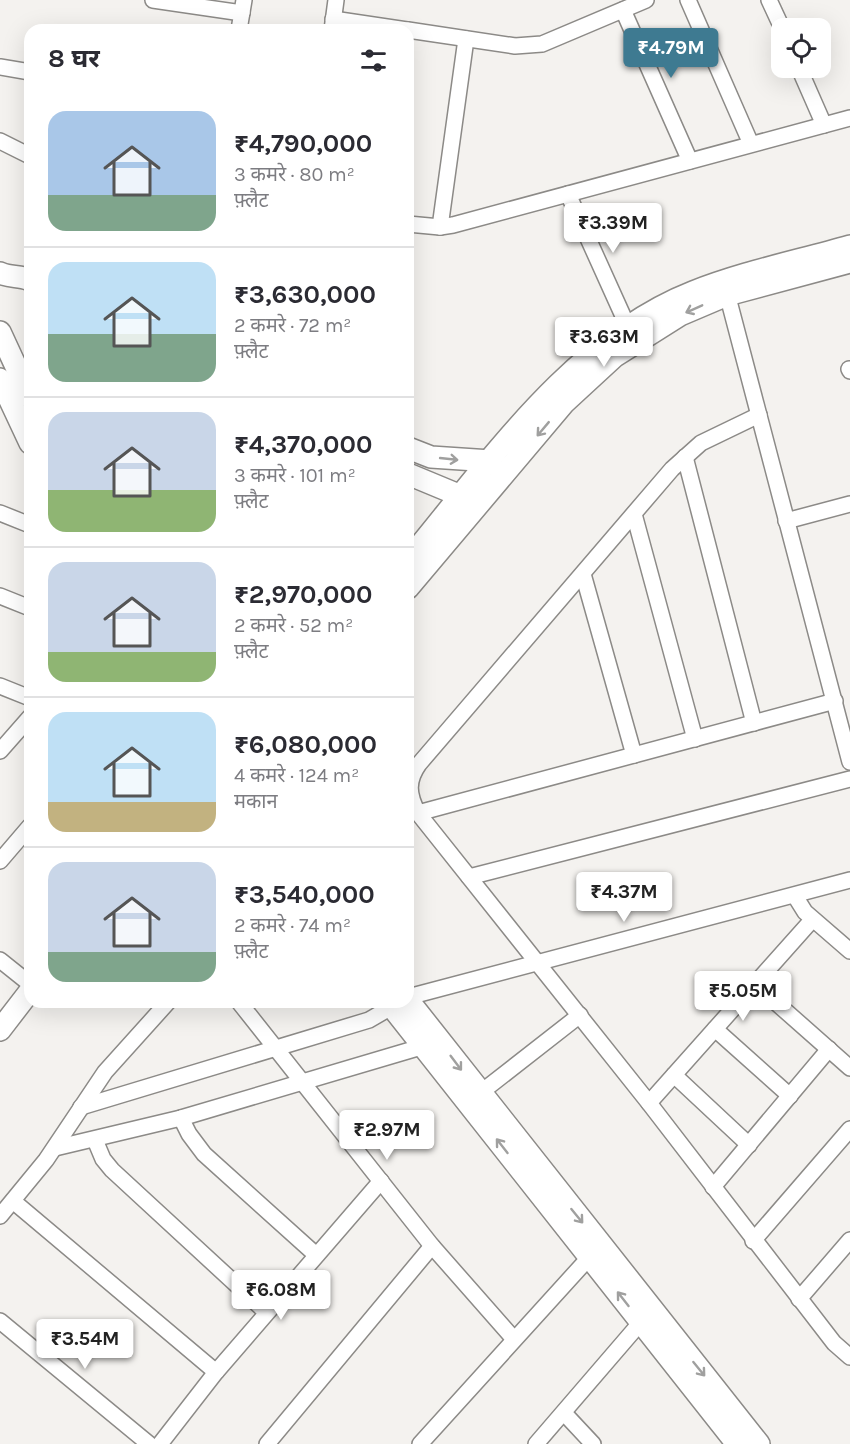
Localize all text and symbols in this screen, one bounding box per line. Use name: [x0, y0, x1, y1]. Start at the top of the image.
map controls: [771, 18, 831, 78]
button: locate: [771, 18, 831, 78]
pin: ₹4.79M: [622, 28, 720, 79]
text: ₹4.79M: [637, 36, 705, 59]
text: 8 घर: [48, 43, 100, 74]
icon: filters: [357, 44, 390, 77]
text: ₹4,790,000: [234, 128, 372, 159]
icon: home: [96, 135, 168, 207]
text: 3 कमरे · 80 m²: [234, 163, 355, 186]
text: फ़्लैट: [234, 189, 269, 212]
pin: ₹3.39M: [564, 203, 662, 254]
text: ₹3.39M: [578, 211, 648, 234]
text: ₹3,630,000: [234, 279, 376, 310]
icon: home: [96, 286, 168, 358]
one-way arrow: [685, 304, 704, 315]
text: 2 कमरे · 72 m²: [234, 314, 351, 337]
pin: ₹3.63M: [555, 317, 653, 368]
text: ₹3.63M: [569, 325, 639, 348]
text: फ़्लैट: [234, 340, 269, 363]
one-way arrow: [536, 421, 549, 437]
text: ₹4,370,000: [234, 429, 372, 460]
icon: home: [96, 436, 168, 508]
one-way arrow: [438, 454, 458, 465]
text: 3 कमरे · 101 m²: [234, 464, 356, 487]
text: फ़्लैट: [234, 490, 269, 513]
text: ₹2,970,000: [234, 579, 372, 610]
icon: home: [96, 586, 168, 658]
text: 2 कमरे · 52 m²: [234, 614, 353, 637]
text: फ़्लैट: [234, 640, 269, 663]
text: ₹6,080,000: [234, 729, 377, 760]
icon: home: [96, 736, 168, 808]
text: 4 कमरे · 124 m²: [234, 764, 359, 787]
text: मकान: [234, 790, 278, 813]
pin: ₹4.37M: [575, 872, 673, 923]
text: ₹3,540,000: [234, 879, 375, 910]
text: ₹4.37M: [590, 880, 658, 903]
icon: home: [96, 886, 168, 958]
text: 2 कमरे · 74 m²: [234, 914, 351, 937]
text: फ़्लैट: [234, 940, 269, 963]
pin: ₹5.05M: [694, 971, 792, 1022]
text: ₹5.05M: [708, 979, 778, 1002]
one-way arrow: [450, 1055, 463, 1071]
pin: ₹2.97M: [338, 1110, 436, 1161]
text: ₹2.97M: [353, 1118, 421, 1141]
one-way arrow: [495, 1139, 509, 1154]
one-way arrow: [571, 1208, 584, 1224]
pin: ₹6.08M: [232, 1270, 330, 1321]
text: ₹6.08M: [246, 1278, 316, 1301]
one-way arrow: [616, 1291, 629, 1307]
pin: ₹3.54M: [36, 1319, 134, 1370]
text: ₹3.54M: [50, 1327, 120, 1350]
one-way arrow: [692, 1361, 705, 1377]

